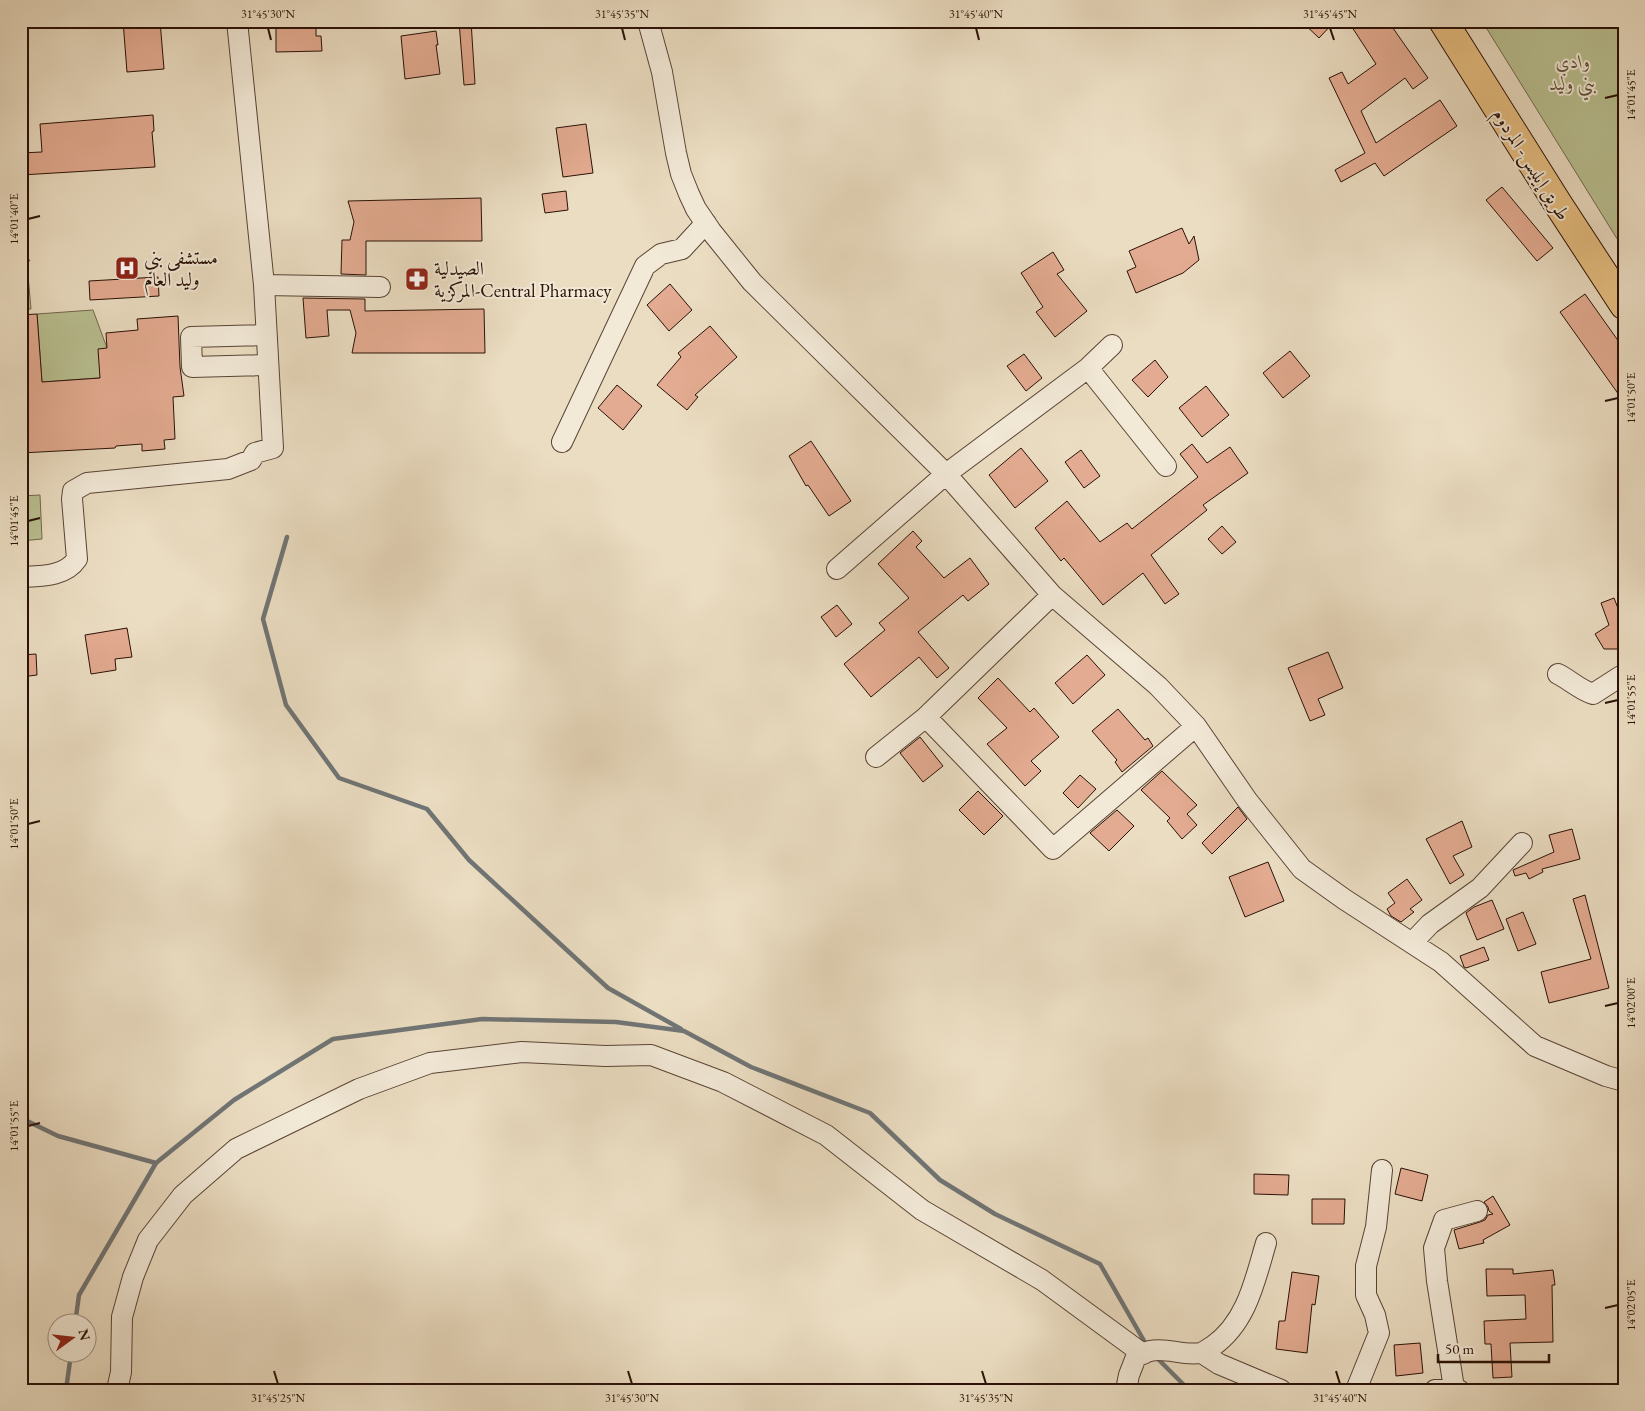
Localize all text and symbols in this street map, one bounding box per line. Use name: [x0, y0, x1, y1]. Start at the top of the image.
text: 31°45'30"N: [241, 6, 295, 22]
text: 31°45'35"N: [595, 6, 649, 22]
text: 31°45'40"N: [949, 6, 1003, 22]
text: 31°45'45"N: [1303, 6, 1357, 22]
park label: وادي بني وليد: [1549, 49, 1597, 101]
text: 14°01'45"E: [1623, 69, 1639, 121]
street label: طريق إيليس- المردوم: [1484, 103, 1576, 227]
text: 14°01'40"E: [6, 193, 22, 245]
place label: مستشفى بني وليد العام: [144, 245, 218, 296]
hospital icon: مستشفى بني وليد العام: [114, 255, 140, 281]
place label: الصيدلية المركزية-Central Pharmacy: [434, 256, 612, 303]
pharmacy icon: الصيدلية المركزية-Central Pharmacy: [404, 266, 430, 292]
text: 14°01'50"E: [1623, 372, 1639, 424]
text: 14°01'45"E: [6, 495, 22, 547]
text: 14°01'55"E: [1623, 674, 1639, 726]
text: 14°01'50"E: [6, 798, 22, 850]
text: 14°02'00"E: [1623, 977, 1639, 1029]
text: 14°01'55"E: [6, 1100, 22, 1152]
text: 14°02'05"E: [1623, 1279, 1639, 1331]
north arrow: [48, 1314, 98, 1364]
text: N: [74, 1327, 95, 1343]
scale bar: [1438, 1331, 1549, 1363]
text: 50 m: [1445, 1339, 1474, 1358]
text: 31°45'25"N: [251, 1390, 305, 1406]
text: 31°45'30"N: [605, 1390, 659, 1406]
text: 31°45'35"N: [959, 1390, 1013, 1406]
text: 31°45'40"N: [1313, 1390, 1367, 1406]

